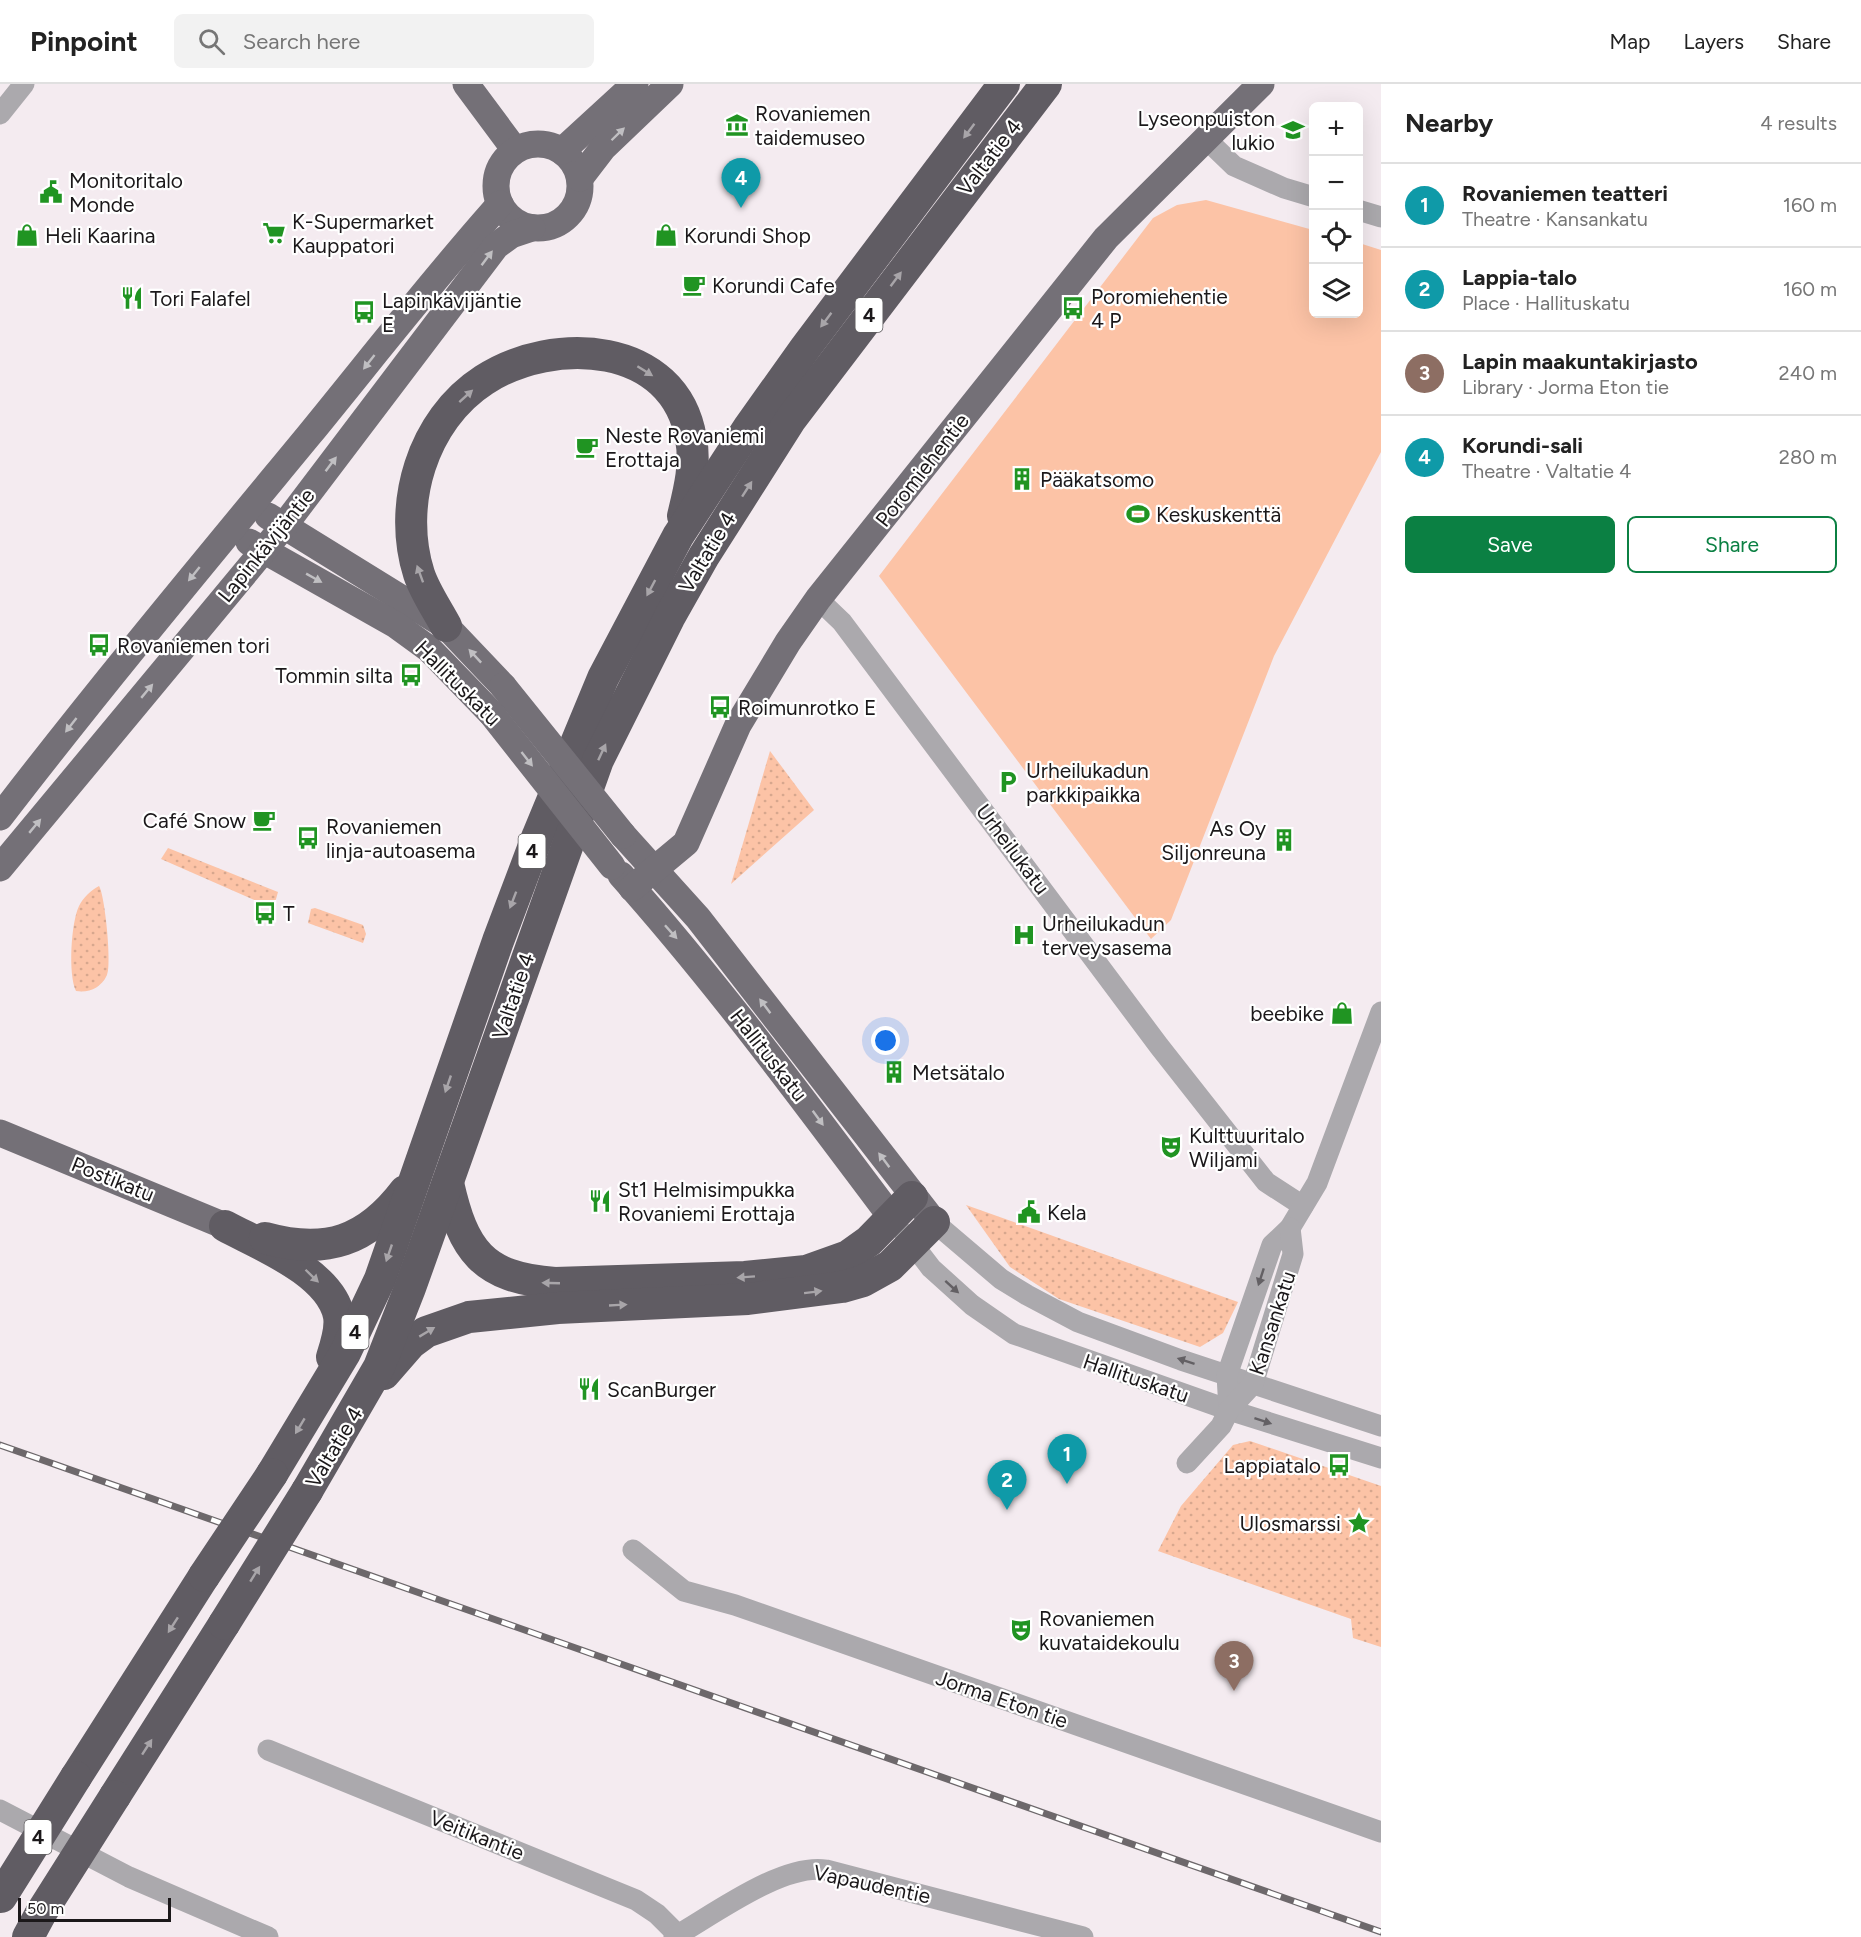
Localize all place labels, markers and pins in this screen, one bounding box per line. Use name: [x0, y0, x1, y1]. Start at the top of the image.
place label: Rovaniemen taidemuseo: [755, 101, 871, 150]
place label: Lyseonpuiston lukio: [1137, 106, 1275, 155]
museum icon: Rovaniemen taidemuseo: [724, 112, 750, 138]
school or university icon: Lyseonpuiston lukio: [1280, 117, 1306, 143]
pin: 4: [722, 158, 760, 208]
place label: Monitoritalo Monde: [69, 168, 183, 217]
public building icon: Monitoritalo Monde: [38, 179, 64, 205]
place label: K-Supermarket Kauppatori: [292, 209, 434, 258]
supermarket icon: K-Supermarket Kauppatori: [261, 220, 287, 246]
shop icon: Heli Kaarina: [14, 222, 40, 248]
shop icon: Korundi Shop: [653, 222, 679, 248]
place label: Heli Kaarina: [45, 223, 155, 248]
place label: Korundi Shop: [684, 223, 811, 248]
cafe icon: Korundi Cafe: [681, 272, 707, 298]
place label: Korundi Cafe: [712, 273, 835, 298]
place label: Poromiehentie 4 P: [1091, 284, 1228, 333]
restaurant icon: Tori Falafel: [119, 285, 145, 311]
place label: Tori Falafel: [150, 286, 251, 311]
place label: Lapinkävijäntie E: [382, 288, 521, 337]
bus stop icon: Poromiehentie 4 P: [1060, 295, 1086, 321]
bus stop icon: Lapinkävijäntie E: [351, 299, 377, 325]
place label: Neste Rovaniemi Erottaja: [605, 423, 764, 472]
cafe icon: Neste Rovaniemi Erottaja: [574, 434, 600, 460]
building icon: Pääkatsomo: [1009, 466, 1035, 492]
place label: Pääkatsomo: [1040, 467, 1154, 492]
sports icon: Keskuskenttä: [1125, 501, 1151, 527]
place label: Keskuskenttä: [1156, 502, 1281, 527]
bus stop icon: Rovaniemen tori: [86, 632, 112, 658]
place label: Rovaniemen tori: [117, 633, 270, 658]
bus stop icon: Tommin silta: [398, 662, 424, 688]
place label: Tommin silta: [275, 663, 393, 688]
bus stop icon: Roimunrotko E: [707, 694, 733, 720]
place label: Roimunrotko E: [738, 695, 876, 720]
place label: Urheilukadun parkkipaikka: [1026, 758, 1149, 807]
parking icon: Urheilukadun parkkipaikka: [995, 769, 1021, 795]
cafe icon: Café Snow: [251, 807, 277, 833]
place label: Café Snow: [143, 808, 247, 833]
place label: Rovaniemen linja-autoasema: [326, 814, 475, 863]
place label: As Oy Siljonreuna: [1161, 816, 1266, 865]
bus stop icon: Rovaniemen linja-autoasema: [295, 825, 321, 851]
building icon: As Oy Siljonreuna: [1271, 827, 1297, 853]
bus stop icon: T: [252, 900, 278, 926]
place label: T: [283, 901, 295, 926]
place label: Urheilukadun terveysasema: [1042, 911, 1172, 960]
hospital icon: Urheilukadun terveysasema: [1011, 922, 1037, 948]
shop icon: beebike: [1329, 1000, 1355, 1026]
place label: beebike: [1250, 1001, 1324, 1026]
building icon: Metsätalo: [881, 1059, 907, 1085]
place label: Metsätalo: [912, 1060, 1005, 1085]
place label: Kulttuuritalo Wiljami: [1189, 1123, 1305, 1172]
theatre icon: Kulttuuritalo Wiljami: [1158, 1134, 1184, 1160]
place label: St1 Helmisimpukka Rovaniemi Erottaja: [618, 1177, 795, 1226]
restaurant icon: St1 Helmisimpukka Rovaniemi Erottaja: [587, 1188, 613, 1214]
public building icon: Kela: [1016, 1199, 1042, 1225]
place label: Kela: [1047, 1200, 1086, 1225]
restaurant icon: ScanBurger: [576, 1376, 602, 1402]
place label: ScanBurger: [607, 1377, 716, 1402]
pin: 1: [1048, 1434, 1086, 1484]
bus stop icon: Lappiatalo: [1326, 1452, 1352, 1478]
place label: Lappiatalo: [1224, 1453, 1321, 1478]
pin: 2: [988, 1460, 1026, 1510]
place icon: Ulosmarssi: [1346, 1510, 1372, 1536]
place label: Ulosmarssi: [1239, 1511, 1341, 1536]
place label: Rovaniemen kuvataidekoulu: [1039, 1606, 1180, 1655]
theatre icon: Rovaniemen kuvataidekoulu: [1008, 1617, 1034, 1643]
pin: 3: [1214, 1642, 1254, 1691]

